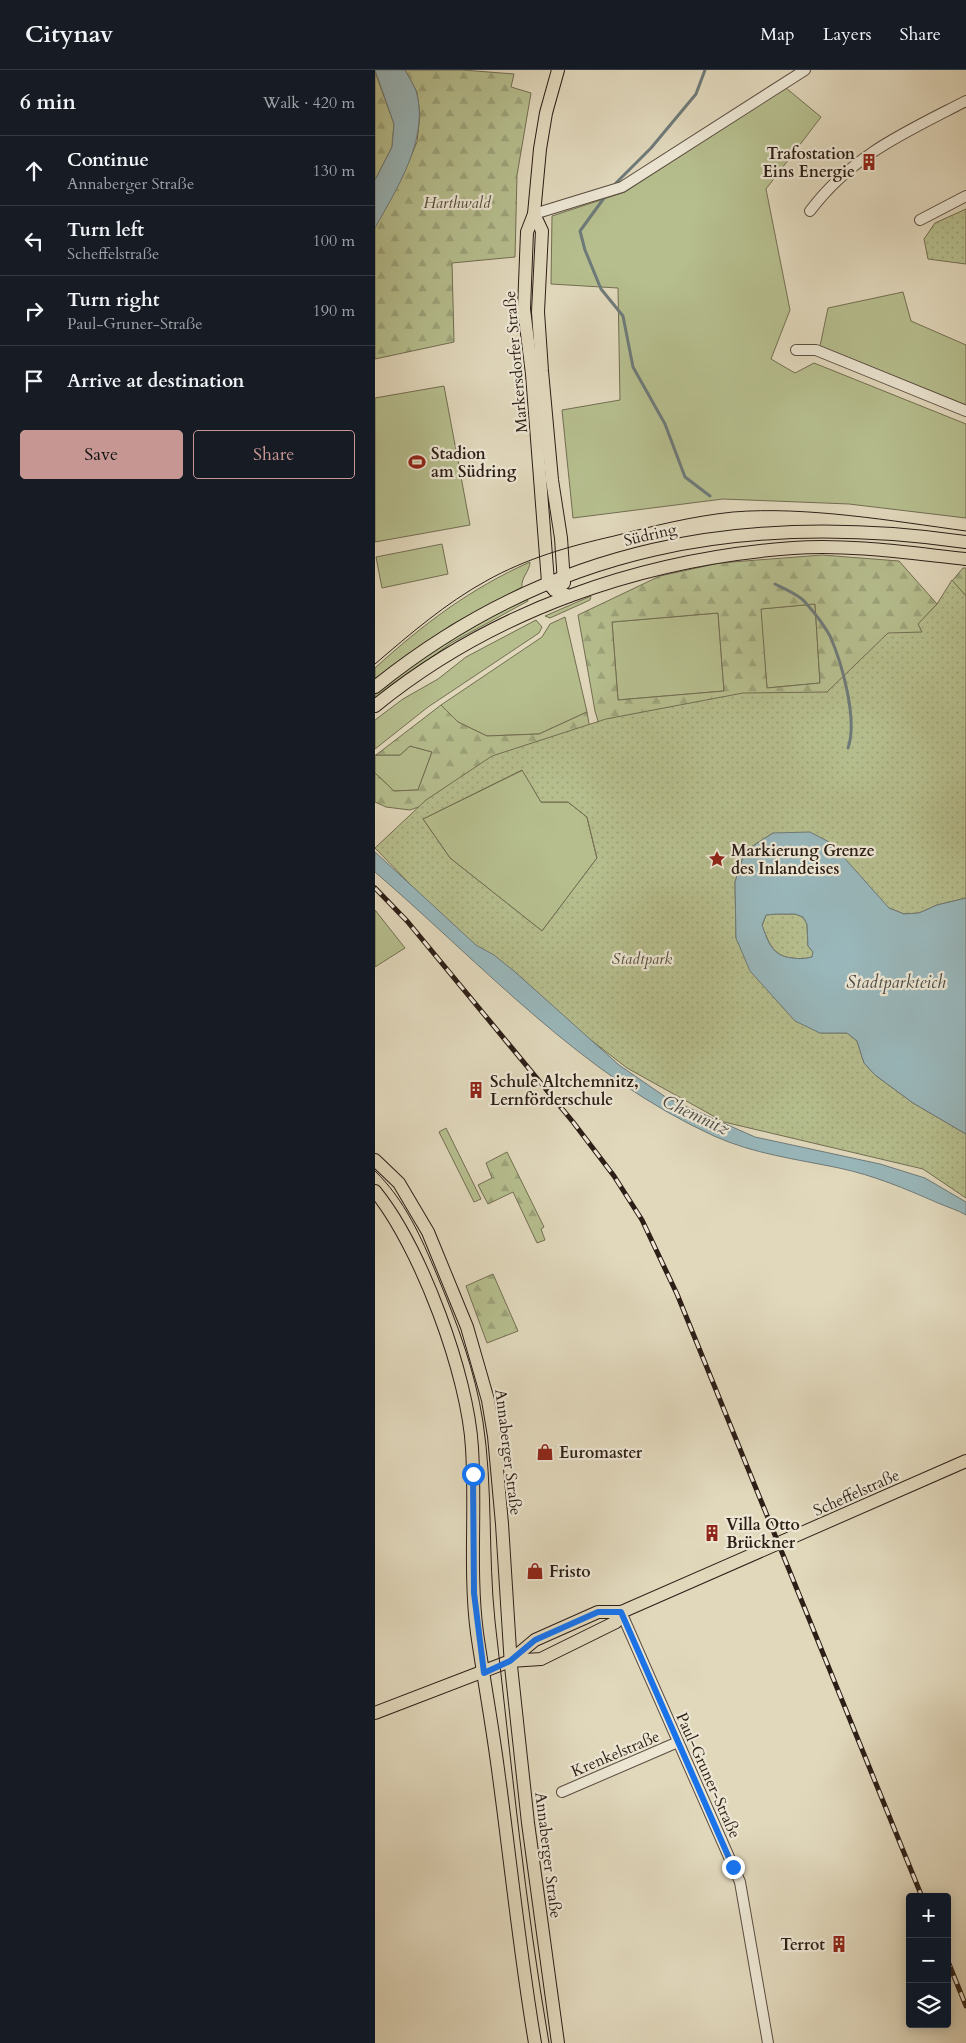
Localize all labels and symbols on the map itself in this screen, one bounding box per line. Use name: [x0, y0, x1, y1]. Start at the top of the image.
place label: Trafostation Eins Energie: [763, 143, 856, 183]
building icon: Trafostation Eins Energie: [859, 152, 879, 172]
park label: Harthwald: [423, 192, 492, 214]
street label: Markersdorfer Straße: [499, 290, 533, 434]
place label: Stadion am Südring: [431, 443, 517, 483]
sports icon: Stadion am Südring: [407, 452, 427, 472]
street label: Südring: [622, 518, 679, 552]
place label: Markierung Grenze des Inlandeises: [731, 840, 875, 880]
place icon: Markierung Grenze des Inlandeises: [707, 849, 727, 869]
park label: Stadtpark: [612, 948, 672, 970]
water label: Stadtparkteich: [846, 970, 946, 995]
place label: Schule Altchemnitz, Lernförderschule: [490, 1071, 639, 1111]
building icon: Schule Altchemnitz, Lernförderschule: [466, 1080, 486, 1100]
water label: Chemnitz: [658, 1089, 733, 1142]
street label: Annaberger Straße: [489, 1388, 527, 1517]
shop icon: Euromaster: [535, 1442, 555, 1462]
place label: Euromaster: [559, 1442, 643, 1464]
route start: [462, 1463, 485, 1486]
street label: Scheffelstraße: [810, 1464, 903, 1522]
place label: Villa Otto Brückner: [726, 1514, 800, 1554]
building icon: Villa Otto Brückner: [702, 1523, 722, 1543]
shop icon: Fristo: [525, 1561, 545, 1581]
place label: Fristo: [549, 1561, 591, 1583]
street label: Paul-Gruner-Straße: [670, 1709, 746, 1842]
street label: Krenkelstraße: [568, 1725, 663, 1782]
street label: Annaberger Straße: [529, 1791, 567, 1920]
route end: [722, 1856, 745, 1879]
place label: Terrot: [780, 1934, 825, 1956]
building icon: Terrot: [829, 1934, 849, 1954]

